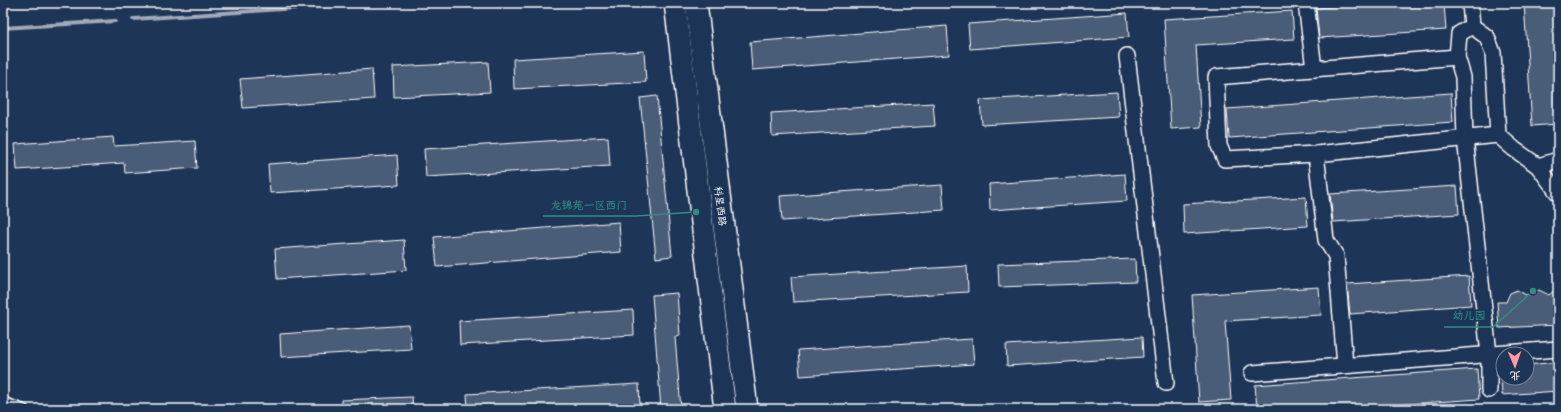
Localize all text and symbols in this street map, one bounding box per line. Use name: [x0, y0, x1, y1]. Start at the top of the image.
street label: 科星西路: [712, 185, 729, 227]
callout: 龙锦苑一区西门: [543, 193, 636, 216]
text: 龙锦苑一区西门: [551, 198, 628, 212]
callout: 幼儿园: [1444, 304, 1493, 327]
text: 幼儿园: [1453, 308, 1486, 322]
north arrow: [1495, 346, 1535, 386]
text: 北: [1510, 369, 1521, 383]

